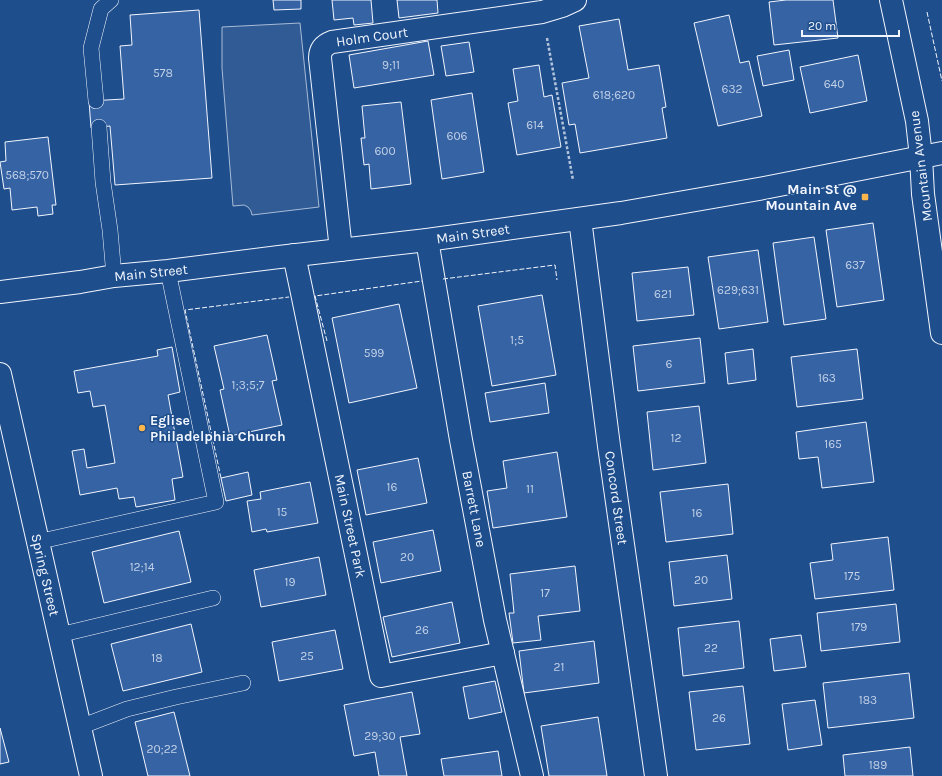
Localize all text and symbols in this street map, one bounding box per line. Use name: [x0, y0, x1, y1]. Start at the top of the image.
scale bar: [802, 12, 899, 38]
text: 20 m: [808, 19, 836, 33]
street label: Holm Court: [335, 24, 409, 50]
house number: 9;11: [382, 58, 400, 72]
house number: 578: [153, 66, 173, 80]
house number: 640: [824, 77, 844, 91]
house number: 632: [722, 82, 742, 96]
house number: 618;620: [593, 88, 635, 102]
street label: Mountain Avenue: [906, 110, 936, 222]
house number: 614: [526, 118, 544, 132]
house number: 606: [447, 129, 468, 143]
house number: 600: [374, 144, 396, 158]
house number: 568;570: [5, 168, 49, 182]
place label: Main St @ Mountain Ave: [766, 181, 857, 214]
marker: Main St @ Mountain Ave: [860, 192, 870, 202]
street label: Main Street: [435, 220, 511, 248]
house number: 637: [845, 258, 865, 272]
street label: Main Street: [113, 261, 189, 285]
house number: 629;631: [717, 283, 759, 297]
house number: 621: [654, 287, 672, 301]
house number: 1;5: [510, 333, 524, 347]
house number: 599: [364, 346, 384, 360]
house number: 6: [666, 357, 673, 371]
house number: 163: [818, 371, 836, 385]
house number: 1;3;5;7: [232, 378, 265, 392]
place label: Eglise Philadelphia Church: [150, 412, 286, 445]
marker: Eglise Philadelphia Church: [137, 423, 147, 433]
house number: 12: [671, 431, 682, 445]
house number: 165: [824, 437, 842, 451]
street label: Concord Street: [601, 450, 631, 546]
street label: Barrett Lane: [458, 469, 490, 549]
street label: Main Street Park: [331, 473, 369, 580]
house number: 16: [387, 480, 398, 494]
house number: 11: [526, 482, 534, 496]
house number: 15: [277, 505, 288, 519]
house number: 16: [692, 506, 703, 520]
street label: Spring Street: [27, 532, 63, 618]
house number: 20: [400, 550, 414, 564]
house number: 12;14: [130, 560, 155, 574]
house number: 175: [844, 569, 860, 583]
house number: 20: [694, 573, 708, 587]
house number: 19: [285, 575, 295, 589]
house number: 17: [540, 586, 550, 600]
house number: 179: [851, 620, 867, 634]
house number: 26: [415, 623, 429, 637]
house number: 22: [704, 641, 718, 655]
house number: 25: [300, 649, 314, 663]
house number: 18: [151, 651, 163, 665]
house number: 21: [554, 660, 564, 674]
house number: 183: [859, 693, 877, 707]
house number: 26: [712, 711, 726, 725]
house number: 29;30: [364, 729, 396, 743]
house number: 20;22: [146, 742, 178, 756]
house number: 189: [869, 758, 887, 772]

